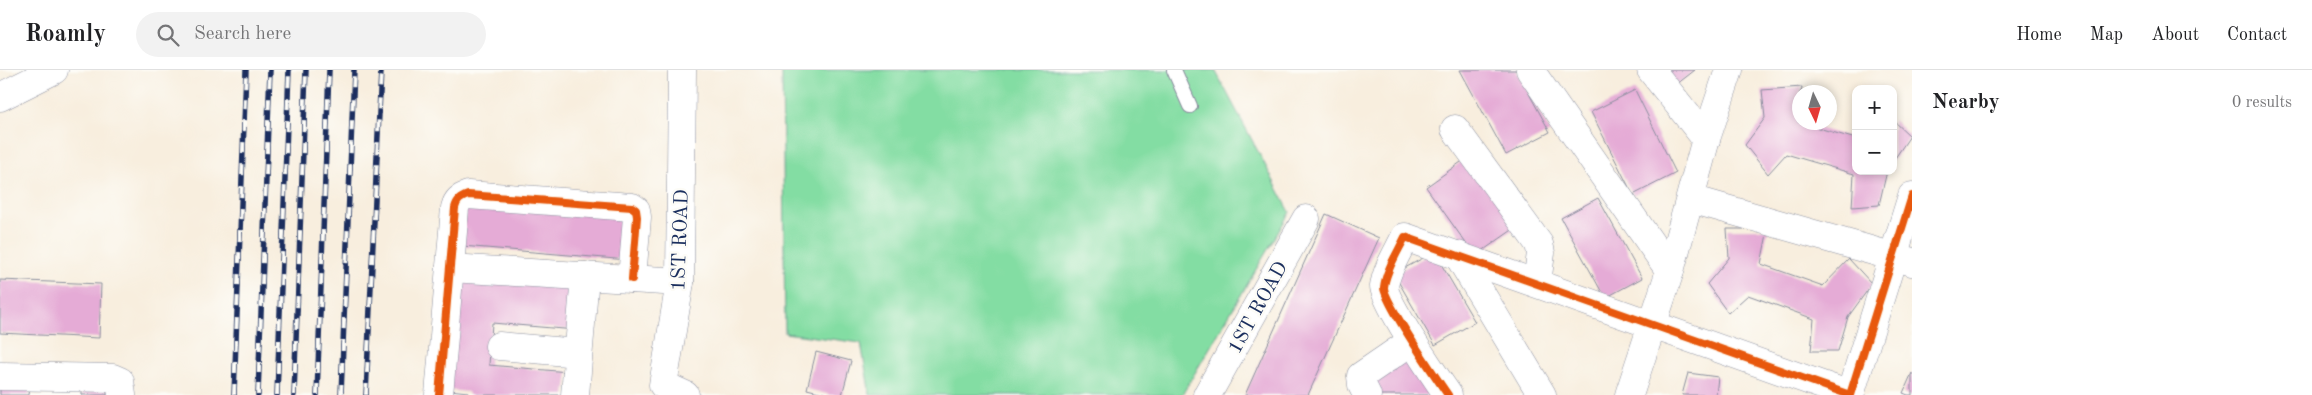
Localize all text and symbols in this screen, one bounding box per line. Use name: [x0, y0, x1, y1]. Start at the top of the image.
search box: [136, 12, 486, 57]
icon: search: [154, 21, 182, 49]
text: Roamly: [25, 23, 106, 47]
text: Search here: [194, 25, 291, 44]
text: Home: [2016, 26, 2062, 44]
text: Map: [2090, 26, 2123, 44]
text: About: [2151, 26, 2199, 44]
text: Contact: [2227, 26, 2287, 44]
north arrow: [1792, 85, 1837, 130]
map controls: [1852, 85, 1897, 175]
button: +: [1852, 85, 1897, 130]
text: Nearby: [1932, 92, 2000, 113]
text: 0 results: [2232, 95, 2292, 111]
button: −: [1852, 130, 1897, 175]
street label: 1ST ROAD: [669, 189, 693, 291]
street label: 1ST ROAD: [1225, 259, 1292, 357]

